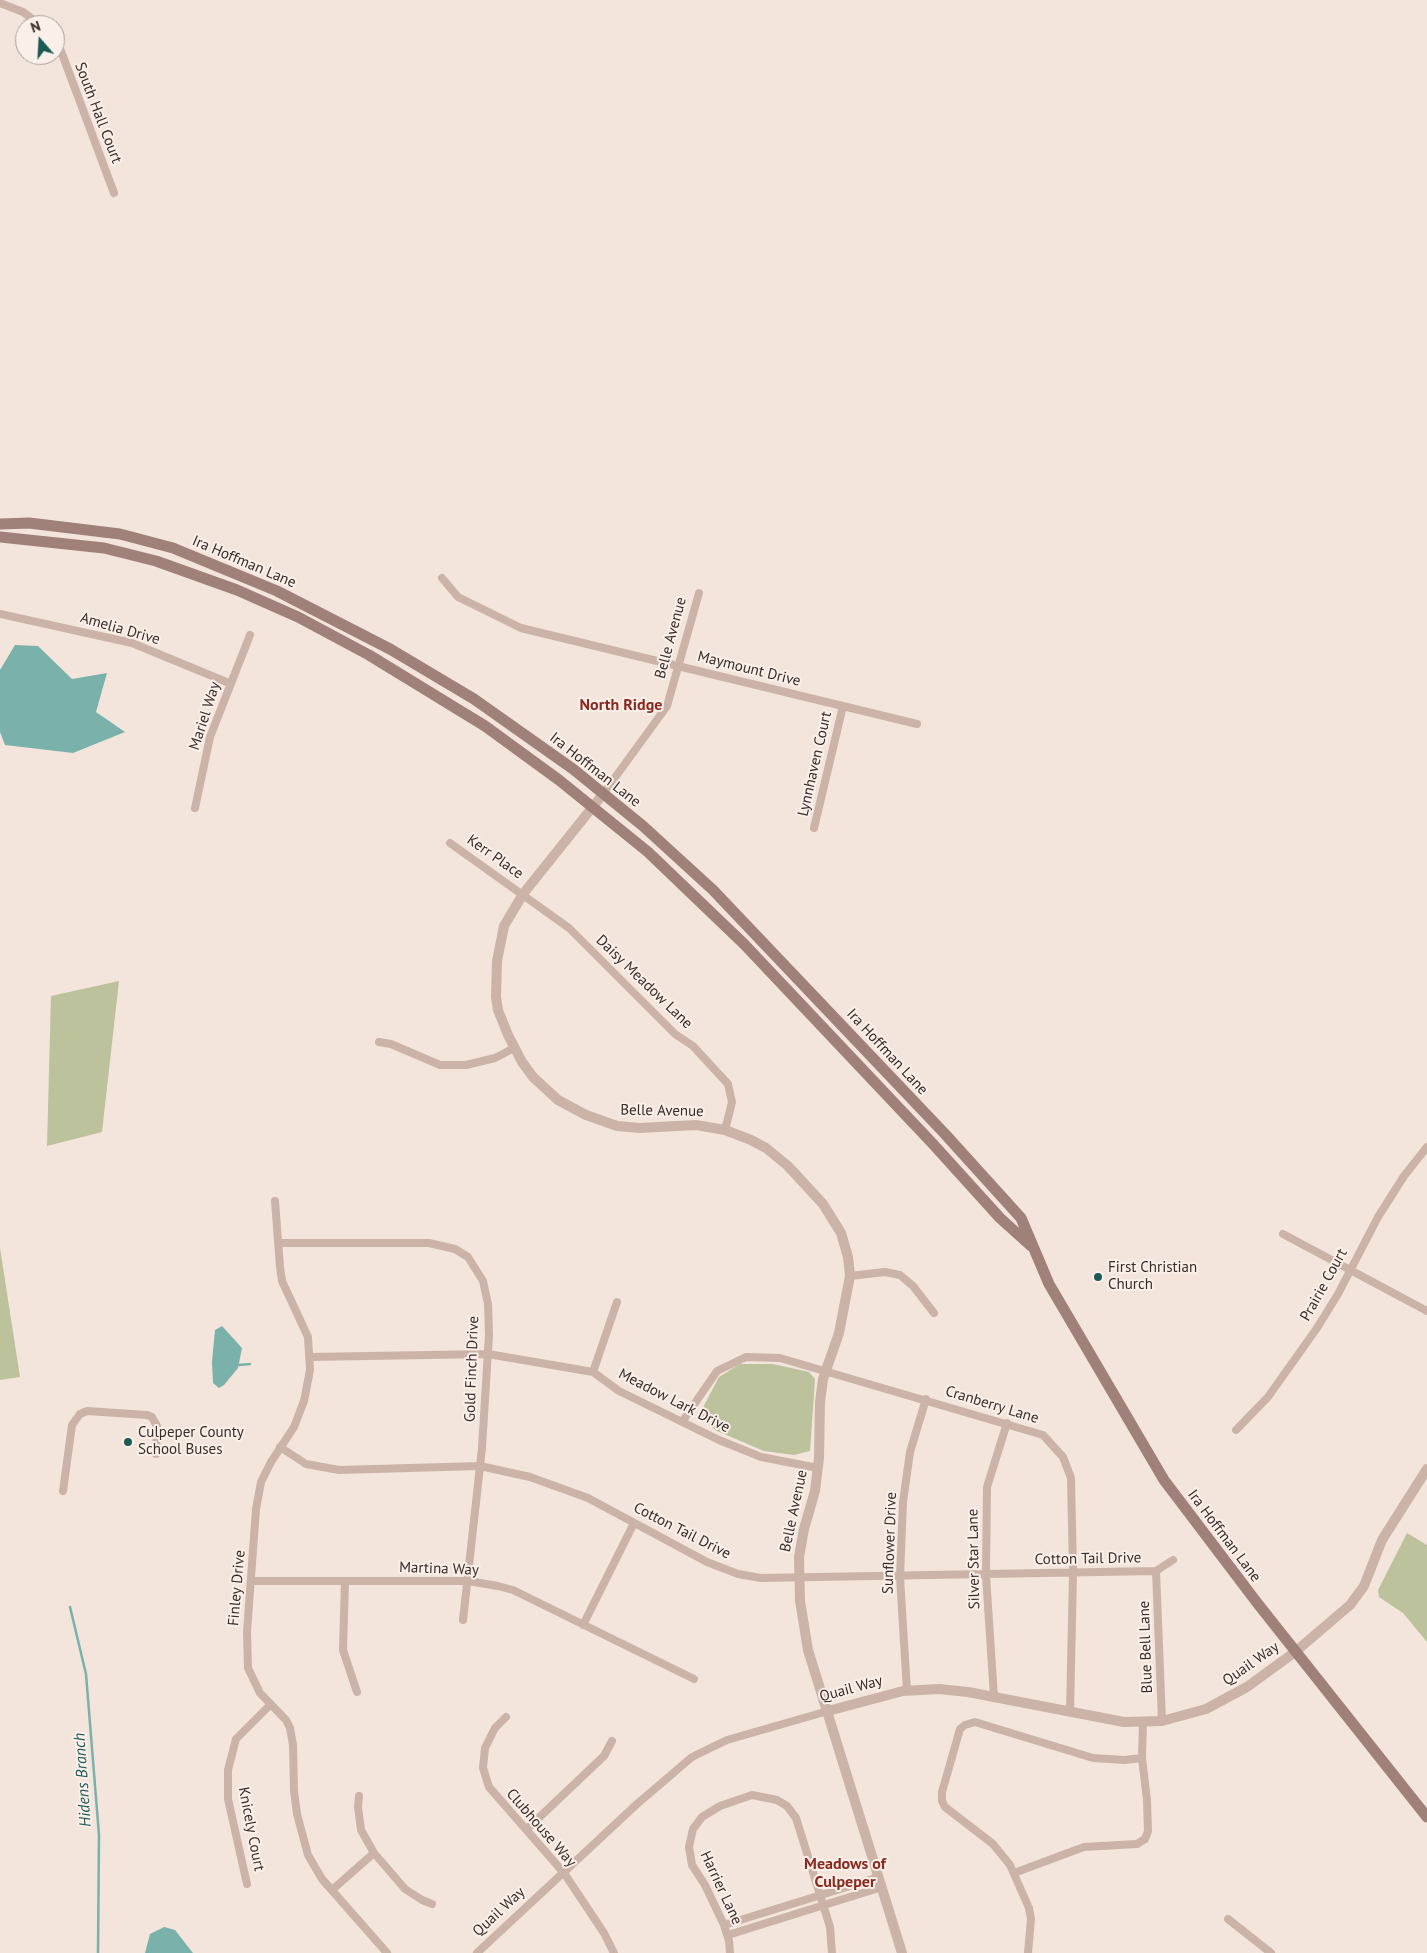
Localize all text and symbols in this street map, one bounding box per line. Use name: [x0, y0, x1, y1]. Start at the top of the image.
north arrow: [15, 15, 65, 65]
text: N: [28, 17, 43, 37]
street label: South Hall Court: [71, 60, 125, 166]
street label: Ira Hoffman Lane: [189, 532, 299, 592]
street label: Belle Avenue: [651, 595, 691, 681]
street label: Amelia Drive: [78, 609, 162, 649]
street label: Maymount Drive: [696, 648, 802, 690]
street label: Mariel Way: [186, 680, 224, 752]
district label: North Ridge: [580, 695, 662, 715]
street label: Lynnhaven Court: [794, 710, 836, 818]
street label: Ira Hoffman Lane: [546, 729, 644, 811]
street label: Kerr Place: [463, 831, 527, 883]
street label: Daisy Meadow Lane: [592, 931, 696, 1033]
street label: Ira Hoffman Lane: [843, 1005, 931, 1099]
street label: Belle Avenue: [620, 1101, 704, 1121]
street label: Prairie Court: [1297, 1246, 1351, 1324]
place label: First Christian Church: [1108, 1259, 1197, 1294]
marker: First Christian Church: [1092, 1271, 1104, 1283]
street label: Gold Finch Drive: [461, 1316, 483, 1422]
street label: Meadow Lark Drive: [615, 1365, 733, 1437]
street label: Cranberry Lane: [943, 1382, 1041, 1428]
place label: Culpeper County School Buses: [138, 1424, 244, 1459]
marker: Culpeper County School Buses: [122, 1436, 134, 1448]
street label: Belle Avenue: [777, 1468, 811, 1554]
street label: Ira Hoffman Lane: [1183, 1486, 1265, 1586]
street label: Sunflower Drive: [879, 1492, 901, 1594]
street label: Cotton Tail Drive: [630, 1499, 734, 1563]
street label: Silver Star Lane: [964, 1509, 984, 1609]
street label: Finley Drive: [225, 1549, 249, 1627]
street label: Cotton Tail Drive: [1035, 1549, 1141, 1569]
street label: Martina Way: [399, 1559, 479, 1579]
street label: Blue Bell Lane: [1135, 1600, 1157, 1694]
street label: Quail Way: [1219, 1638, 1283, 1690]
street label: Quail Way: [818, 1672, 884, 1706]
water label: Hidens Branch: [70, 1732, 96, 1828]
street label: Knicely Court: [234, 1785, 268, 1873]
street label: Clubhouse Way: [502, 1785, 580, 1871]
street label: Harrier Lane: [696, 1848, 746, 1928]
district label: Meadows of Culpeper: [804, 1854, 886, 1892]
street label: Quail Way: [469, 1883, 529, 1941]

